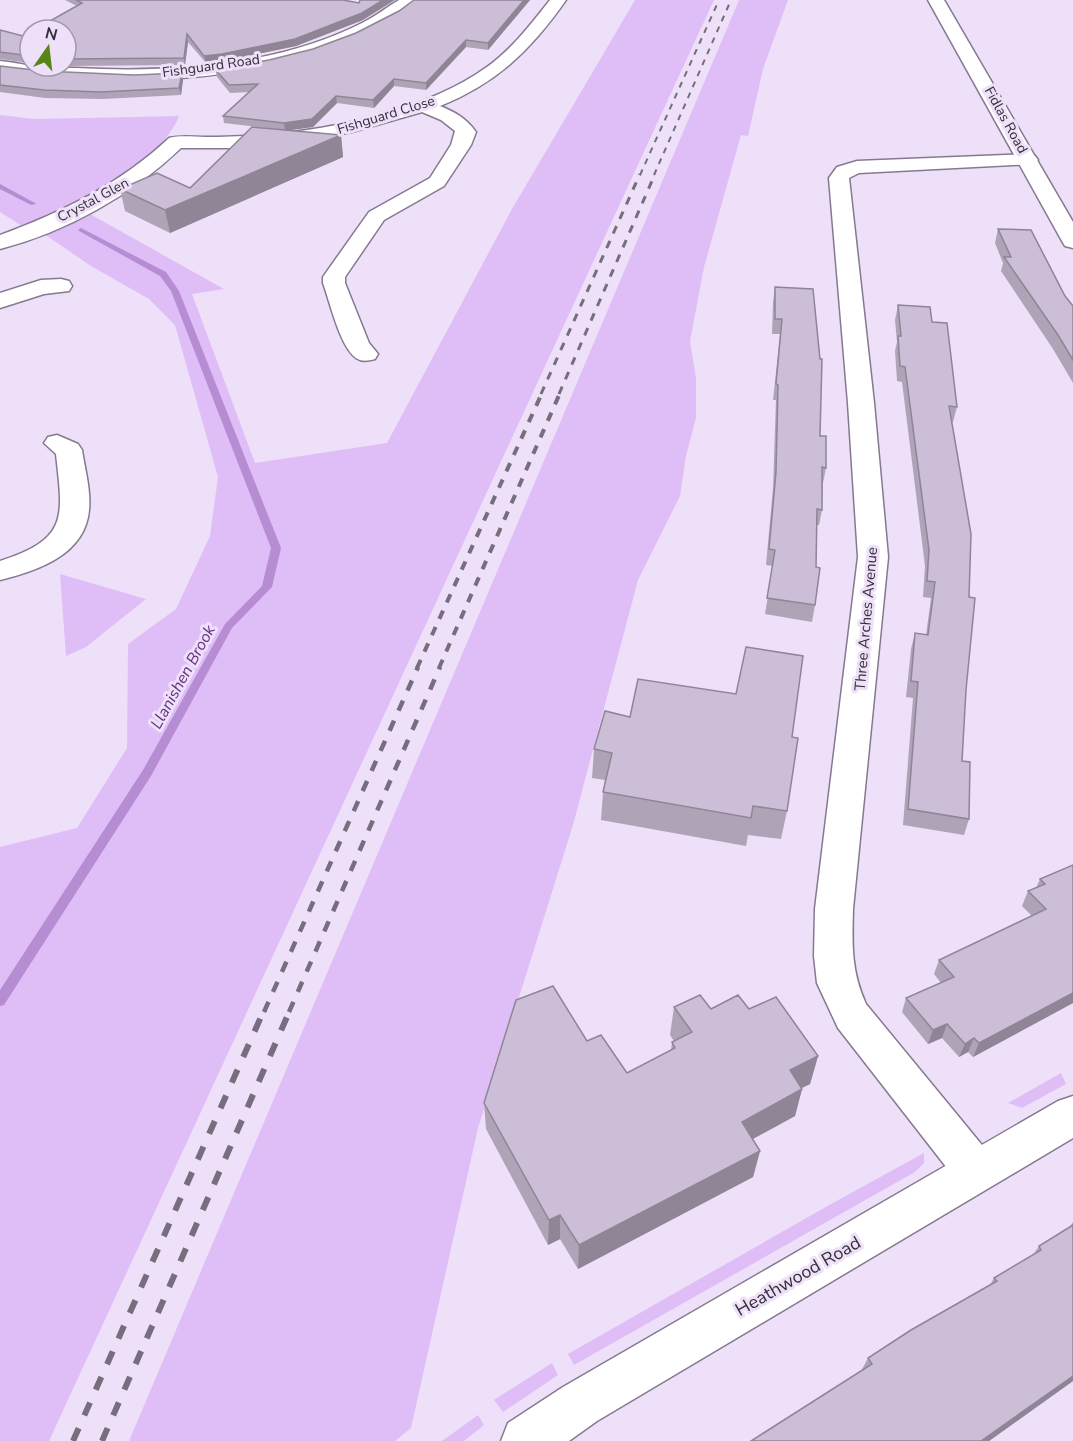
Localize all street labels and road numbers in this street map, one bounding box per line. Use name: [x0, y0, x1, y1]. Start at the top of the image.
street label: Fishguard Road: [161, 50, 261, 82]
street label: Fidlas Road: [980, 83, 1032, 157]
street label: Fishguard Close: [335, 91, 437, 139]
street label: Crystal Glen: [54, 173, 132, 227]
street label: Three Arches Avenue: [850, 546, 882, 692]
street label: Heathwood Road: [731, 1230, 865, 1322]

